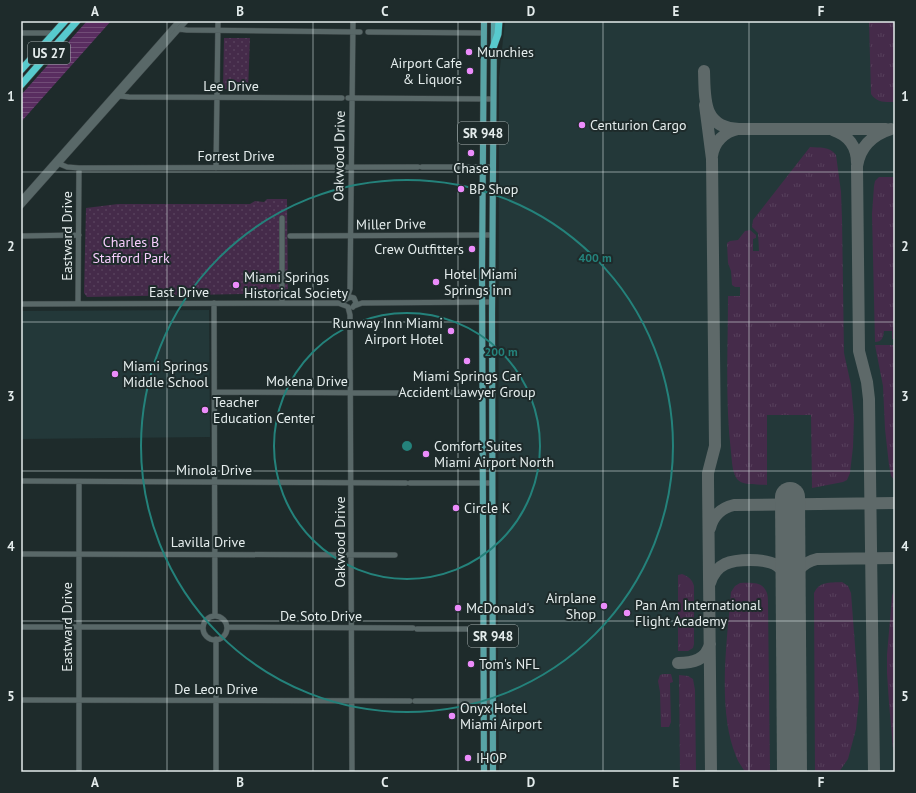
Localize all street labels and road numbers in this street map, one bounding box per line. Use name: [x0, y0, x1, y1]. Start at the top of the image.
road number: US 27: [28, 42, 70, 64]
street label: Lee Drive: [203, 77, 259, 95]
street label: Oakwood Drive: [329, 110, 349, 202]
road number: SR 948: [458, 122, 508, 144]
street label: Forrest Drive: [197, 147, 275, 165]
street label: Eastward Drive: [58, 191, 76, 281]
street label: Miller Drive: [356, 214, 426, 234]
street label: East Drive: [149, 283, 209, 301]
street label: Mokena Drive: [266, 372, 348, 390]
street label: Minola Drive: [176, 461, 252, 479]
street label: Oakwood Drive: [331, 496, 349, 588]
street label: Lavilla Drive: [171, 533, 245, 551]
street label: Eastward Drive: [58, 582, 76, 672]
street label: De Soto Drive: [280, 607, 362, 625]
road number: SR 948: [468, 625, 518, 647]
street label: De Leon Drive: [174, 680, 258, 698]

